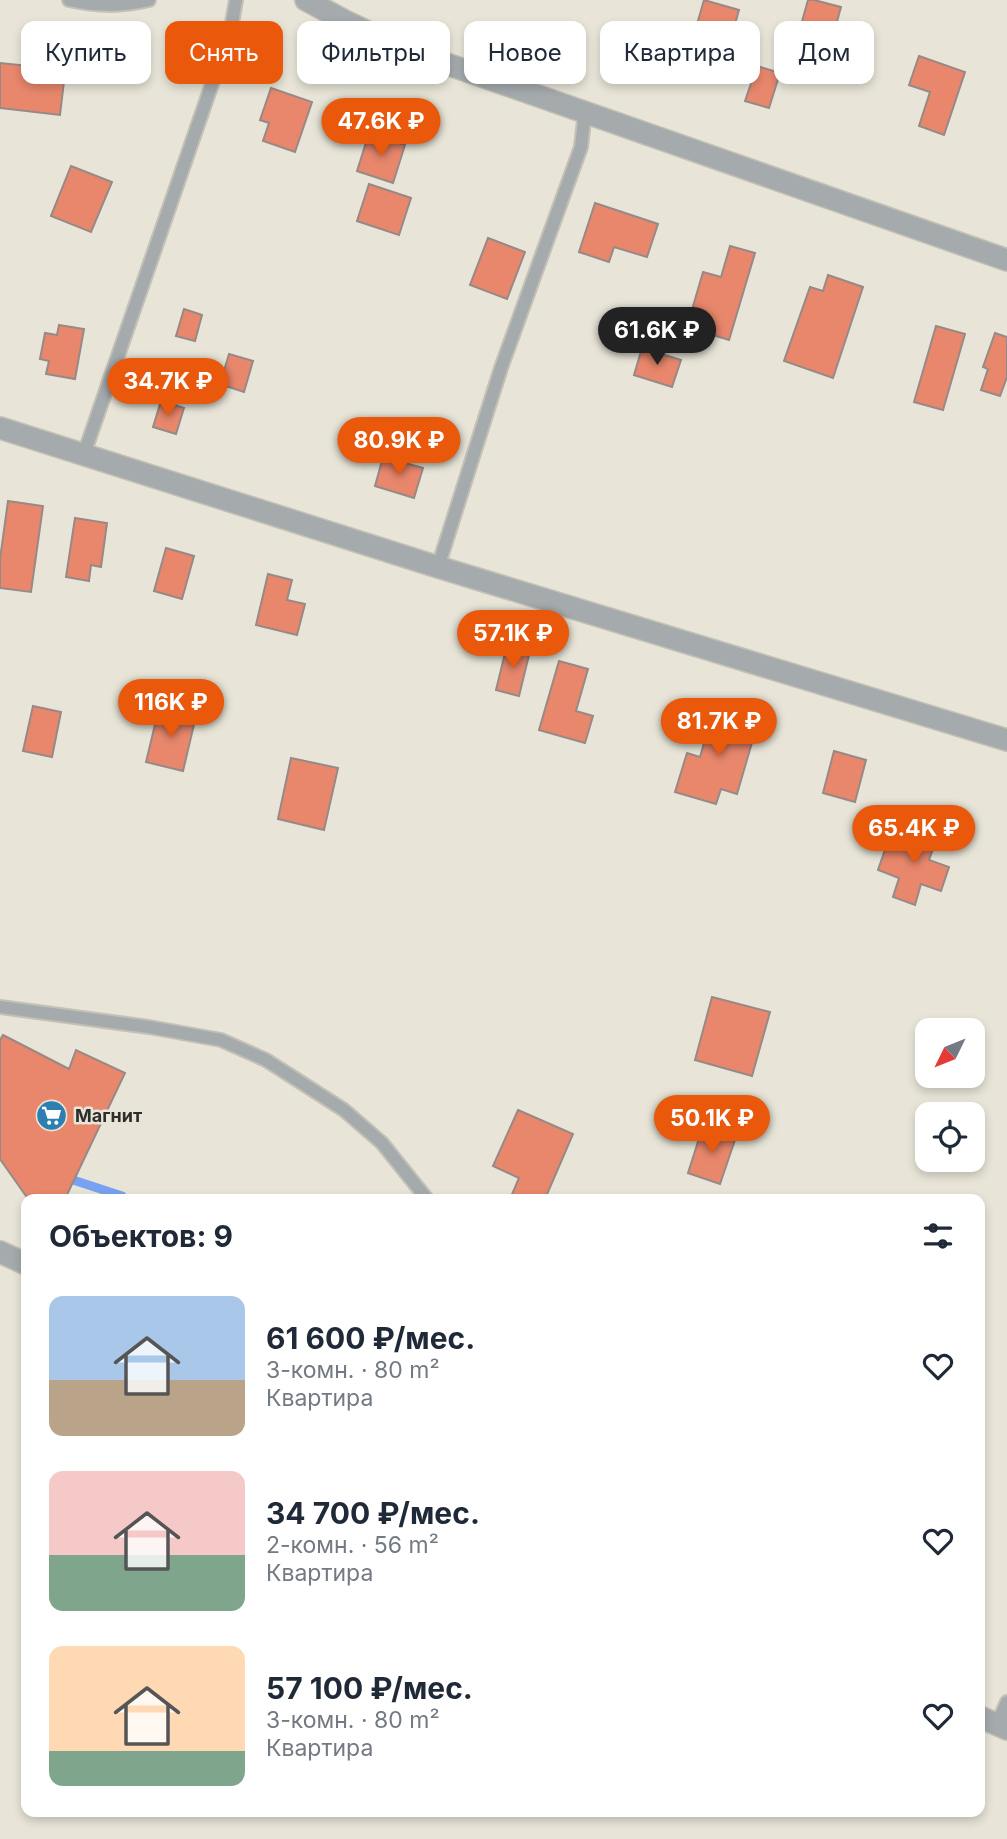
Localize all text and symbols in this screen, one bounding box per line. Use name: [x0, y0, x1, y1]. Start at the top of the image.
chip: Купить: [21, 21, 151, 84]
chip: Снять: [165, 21, 283, 84]
chip: Фильтры: [297, 21, 450, 84]
chip: Новое: [464, 21, 586, 84]
chip: Квартира: [600, 21, 760, 84]
chip: Дом: [774, 21, 874, 84]
pin: 47.6K ₽: [316, 99, 446, 158]
text: 47.6K ₽: [337, 107, 425, 135]
pin: 61.6K ₽: [592, 308, 722, 367]
text: 61.6K ₽: [614, 316, 700, 344]
pin: 34.7K ₽: [103, 358, 233, 418]
text: 34.7K ₽: [123, 367, 213, 395]
pin: 80.9K ₽: [334, 418, 464, 477]
text: 80.9K ₽: [353, 426, 445, 454]
pin: 57.1K ₽: [448, 610, 578, 670]
text: 57.1K ₽: [473, 619, 553, 647]
pin: 116K ₽: [114, 680, 228, 739]
text: 116K ₽: [134, 688, 208, 716]
pin: 81.7K ₽: [654, 698, 784, 758]
text: 81.7K ₽: [677, 707, 761, 735]
pin: 65.4K ₽: [849, 806, 979, 865]
text: 65.4K ₽: [868, 814, 960, 842]
north arrow: [915, 1018, 985, 1088]
map controls: [915, 1018, 985, 1172]
pin: 50.1K ₽: [647, 1096, 777, 1155]
supermarket icon: Магнит: [35, 1099, 69, 1133]
button: locate: [915, 1102, 985, 1172]
text: 50.1K ₽: [670, 1104, 754, 1132]
place label: Магнит: [75, 1105, 142, 1126]
icon: filters: [919, 1217, 957, 1255]
text: Объектов: 9: [49, 1218, 233, 1254]
text: 61 600 ₽/мес.: [266, 1320, 475, 1356]
icon: home: [105, 1324, 189, 1408]
icon: heart: [919, 1347, 957, 1385]
text: 3-комн. · 80 m²: [266, 1356, 440, 1384]
text: Квартира: [266, 1384, 373, 1412]
text: 34 700 ₽/мес.: [266, 1495, 480, 1531]
icon: home: [105, 1499, 189, 1583]
icon: heart: [919, 1522, 957, 1560]
text: 2-комн. · 56 m²: [266, 1531, 439, 1559]
text: Квартира: [266, 1559, 373, 1587]
text: 57 100 ₽/мес.: [266, 1670, 473, 1706]
icon: home: [105, 1674, 189, 1758]
icon: heart: [919, 1697, 957, 1735]
text: 3-комн. · 80 m²: [266, 1706, 440, 1734]
text: Квартира: [266, 1734, 373, 1762]

